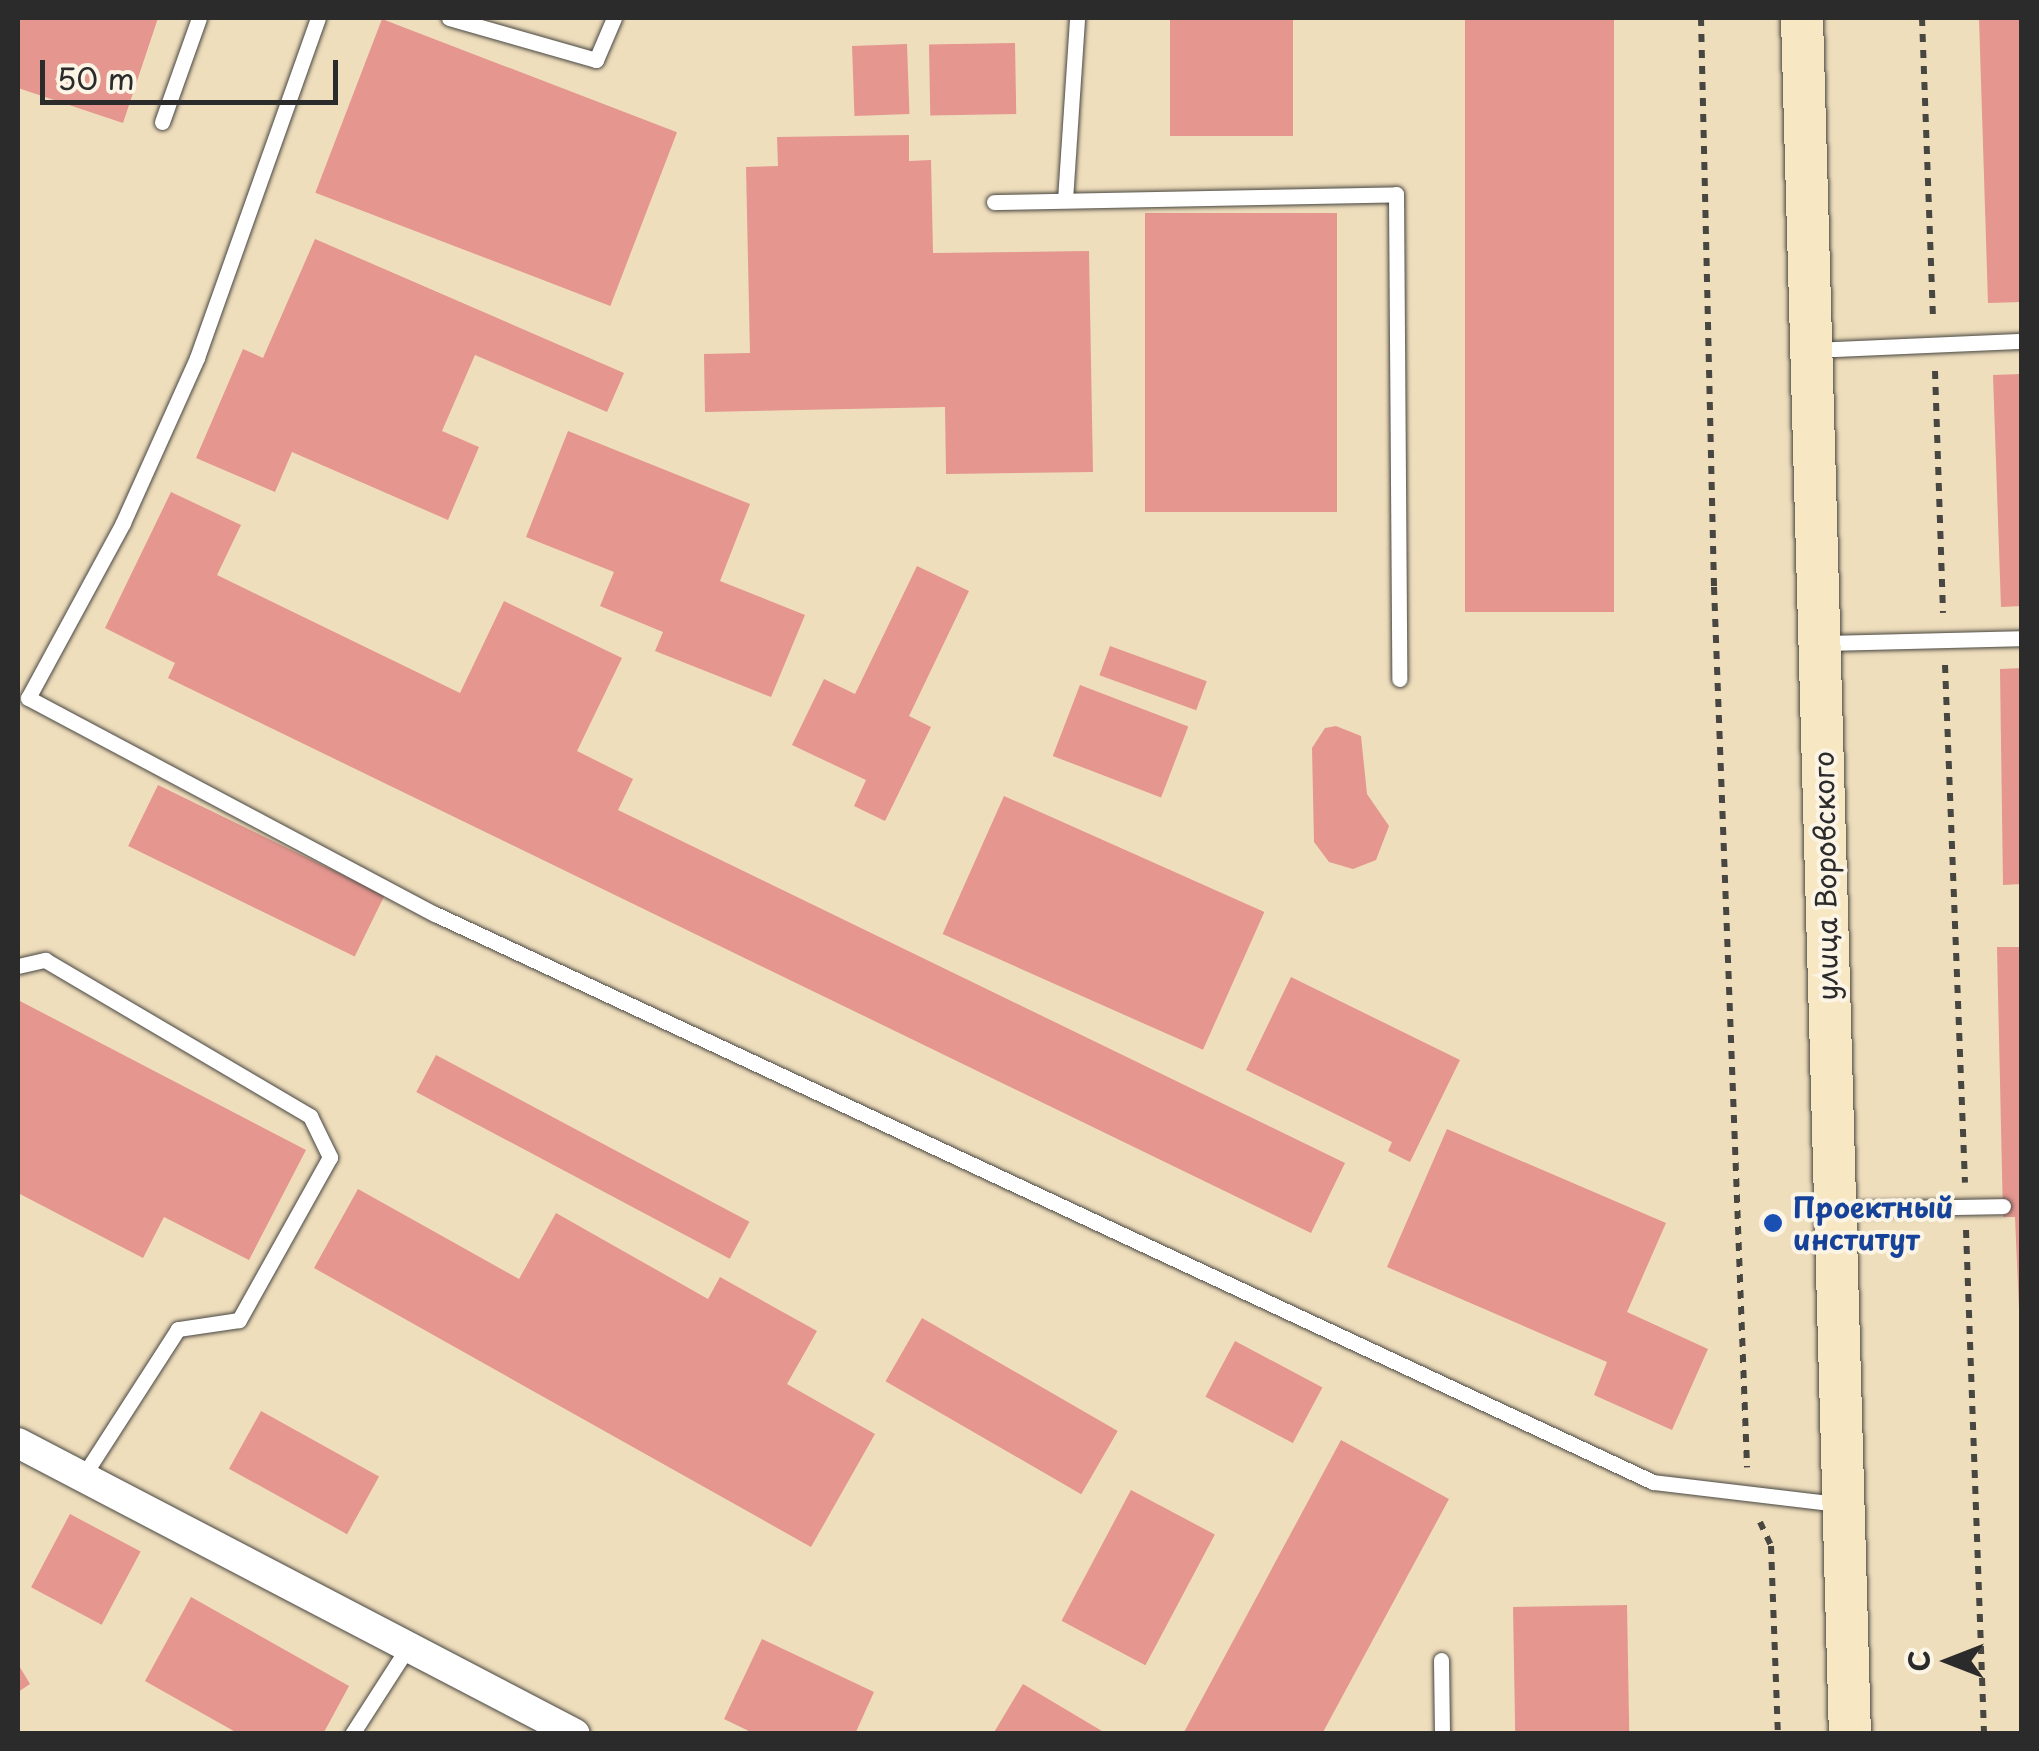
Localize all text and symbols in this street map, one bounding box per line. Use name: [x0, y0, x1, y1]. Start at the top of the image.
scale bar: [45, 40, 342, 102]
text: 50 m: [57, 55, 135, 100]
street label: улица Воровского: [1806, 750, 1844, 1002]
place label: Проектный институт: [1793, 1190, 1953, 1256]
marker: Проектный институт: [1762, 1212, 1784, 1234]
north arrow: [1899, 1611, 1999, 1711]
text: С: [1897, 1650, 1940, 1672]

